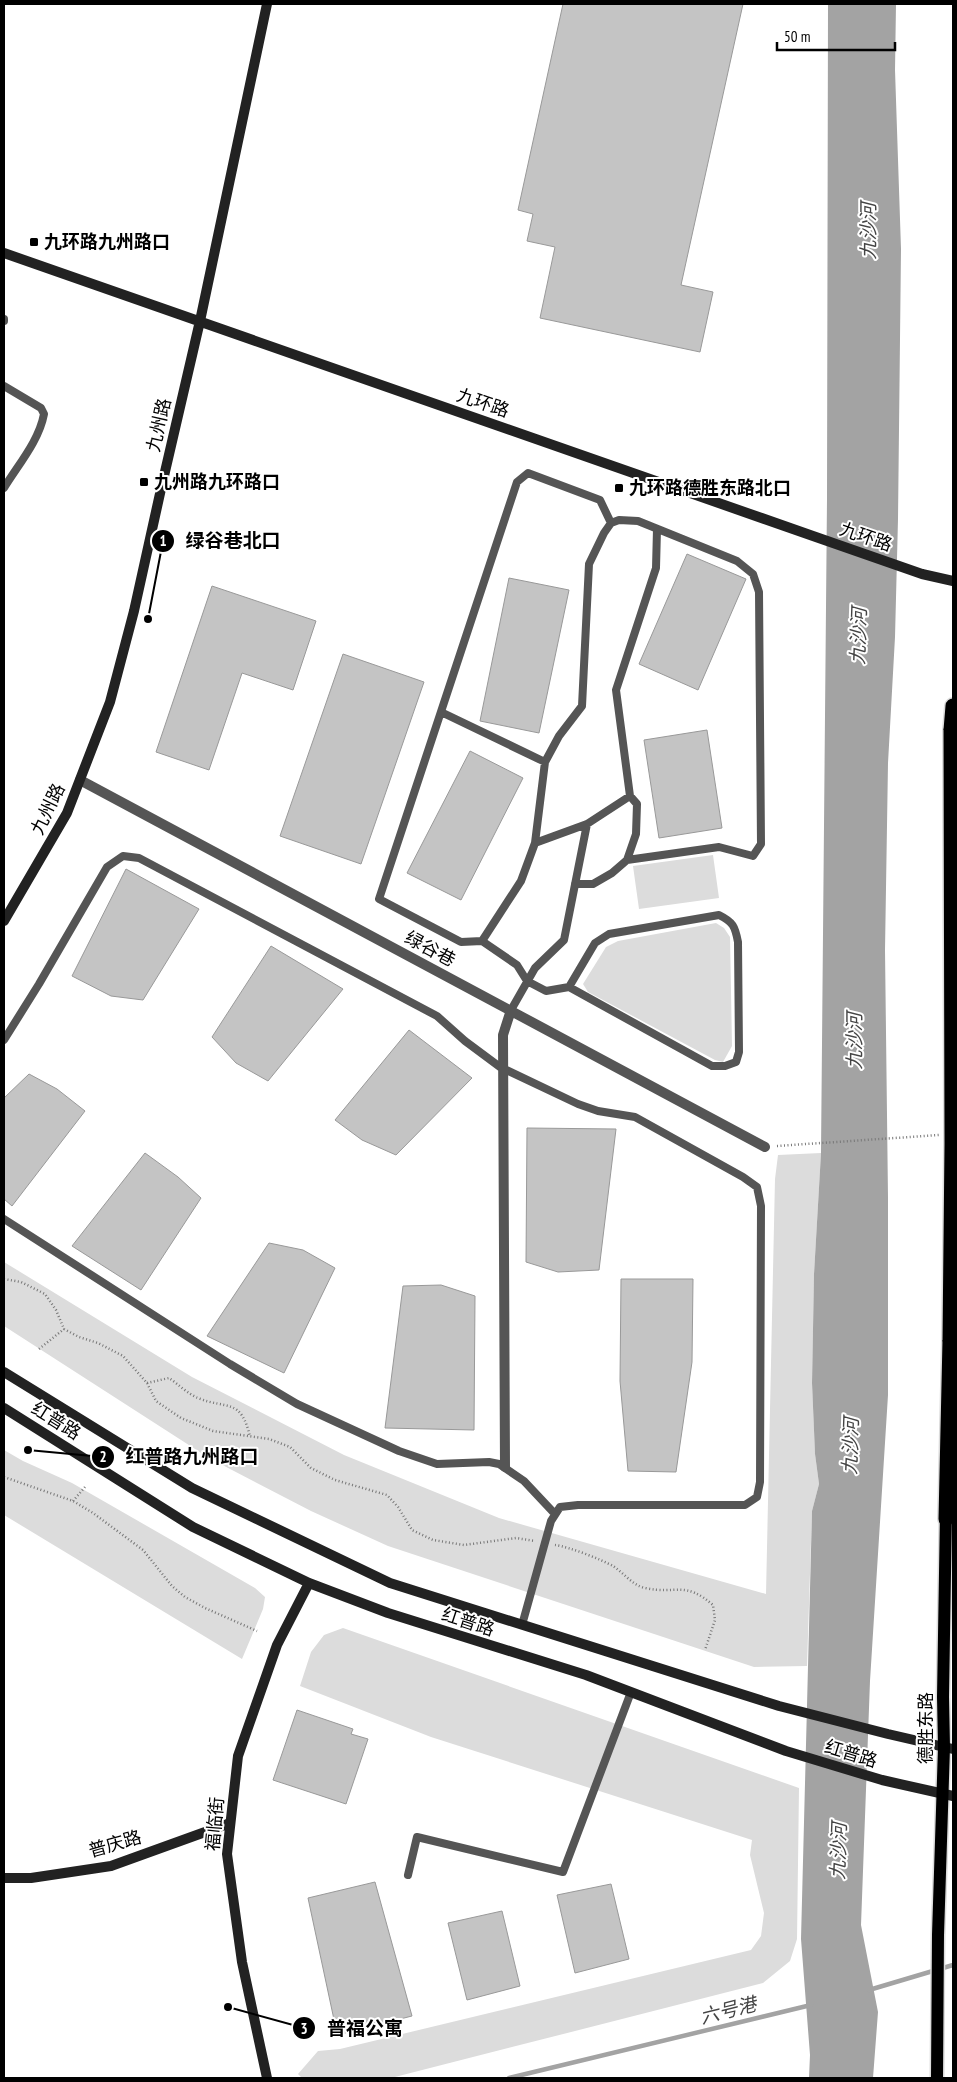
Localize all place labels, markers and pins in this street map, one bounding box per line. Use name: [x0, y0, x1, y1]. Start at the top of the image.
place label: 九环路九州路口: [44, 230, 170, 253]
marker: 九环路九州路口: [28, 236, 40, 248]
place label: 九州路九环路口: [154, 470, 280, 493]
marker: 九州路九环路口: [138, 476, 150, 488]
place label: 九环路德胜东路北口: [629, 476, 791, 499]
marker: 九环路德胜东路北口: [613, 482, 625, 494]
callout: 绿谷巷北口: [151, 524, 291, 558]
callout: 红普路九州路口: [90, 1440, 268, 1474]
callout: 普福公寓: [292, 2011, 413, 2045]

